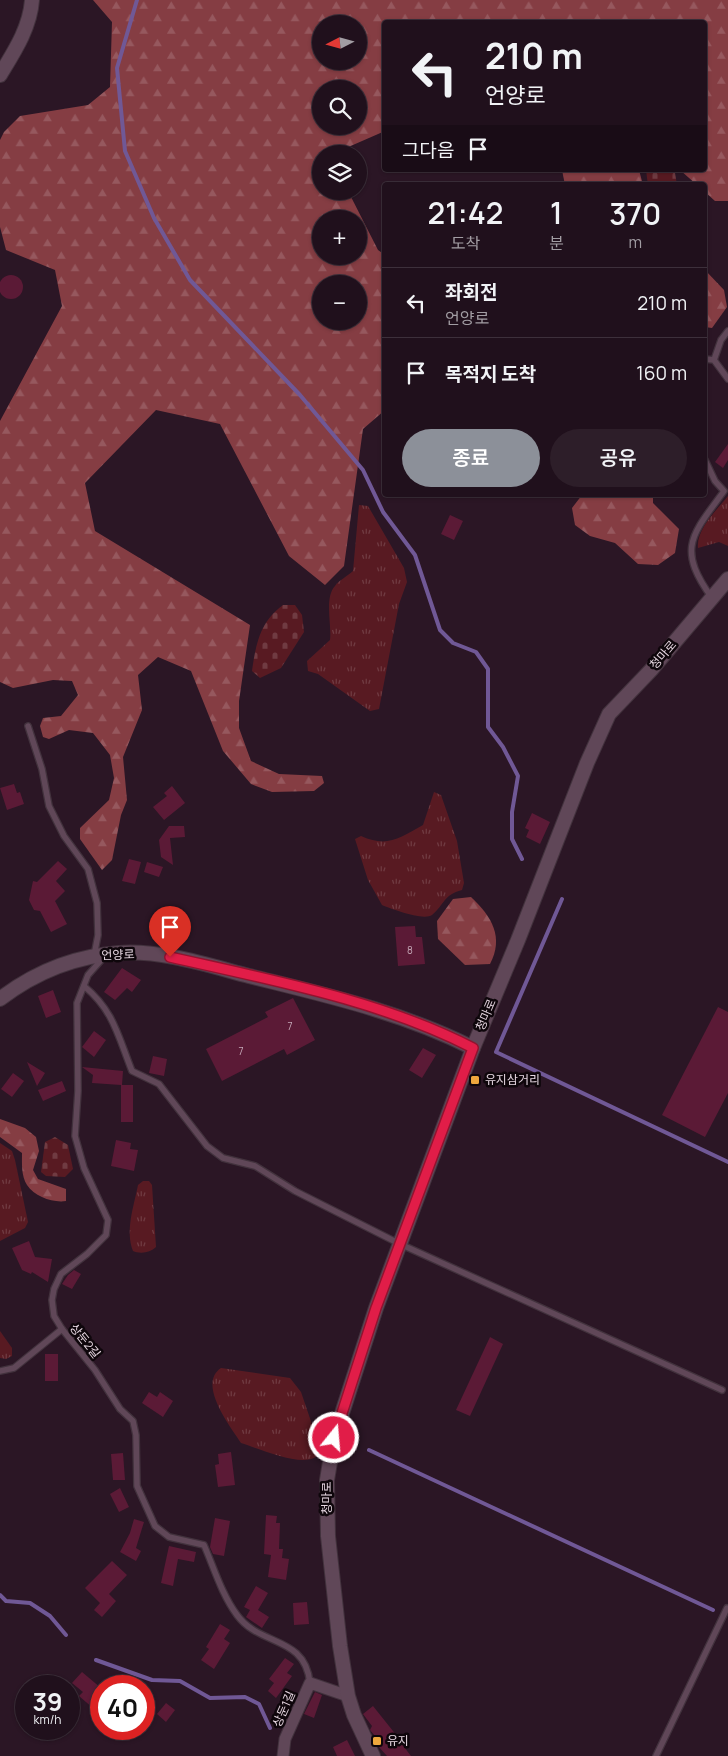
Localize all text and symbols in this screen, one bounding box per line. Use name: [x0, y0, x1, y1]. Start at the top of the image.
north arrow: [312, 15, 368, 70]
map controls: [312, 15, 367, 330]
text: 210 m: [485, 32, 583, 80]
icon: left: [402, 40, 467, 105]
button: search: [312, 80, 367, 135]
text: 언양로: [485, 80, 546, 110]
icon: arrive: [464, 135, 492, 163]
text: 그다음: [402, 137, 454, 163]
button: layers: [312, 145, 367, 200]
text: 21:42: [428, 192, 503, 233]
text: 1: [550, 192, 563, 233]
text: 370: [609, 193, 661, 234]
button: +: [312, 210, 367, 265]
text: m: [629, 231, 642, 253]
text: 도착: [451, 232, 480, 254]
text: 분: [549, 232, 564, 254]
button: −: [312, 275, 367, 330]
text: 좌회전: [445, 279, 497, 305]
icon: left: [402, 289, 430, 317]
text: 210 m: [637, 290, 687, 316]
text: 언양로: [445, 307, 489, 329]
icon: arrive: [402, 359, 430, 387]
text: 160 m: [636, 360, 687, 386]
text: 목적지 도착: [445, 361, 536, 387]
button: 종료: [402, 429, 540, 487]
button: 공유: [550, 429, 687, 487]
street label: 청마로: [645, 637, 680, 673]
pin: [149, 906, 191, 957]
icon: arrive: [156, 913, 184, 941]
house number: 8: [407, 943, 413, 957]
street label: 언양로: [101, 945, 135, 964]
street label: 청마로: [471, 996, 500, 1033]
house number: 7: [287, 1019, 293, 1033]
house number: 7: [238, 1044, 244, 1058]
place label: 유지삼거리: [485, 1071, 540, 1088]
marker: 유지삼거리: [469, 1074, 481, 1086]
street label: 상둔2길: [66, 1320, 105, 1362]
position arrow: [307, 1411, 359, 1463]
street label: 청마로: [318, 1481, 335, 1515]
speed limit sign: 40: [90, 1675, 155, 1740]
text: 39: [32, 1684, 63, 1719]
street label: 상둔1길: [268, 1688, 299, 1730]
text: km/h: [34, 1711, 61, 1728]
place label: 유지: [387, 1732, 409, 1749]
marker: 유지: [371, 1735, 383, 1747]

